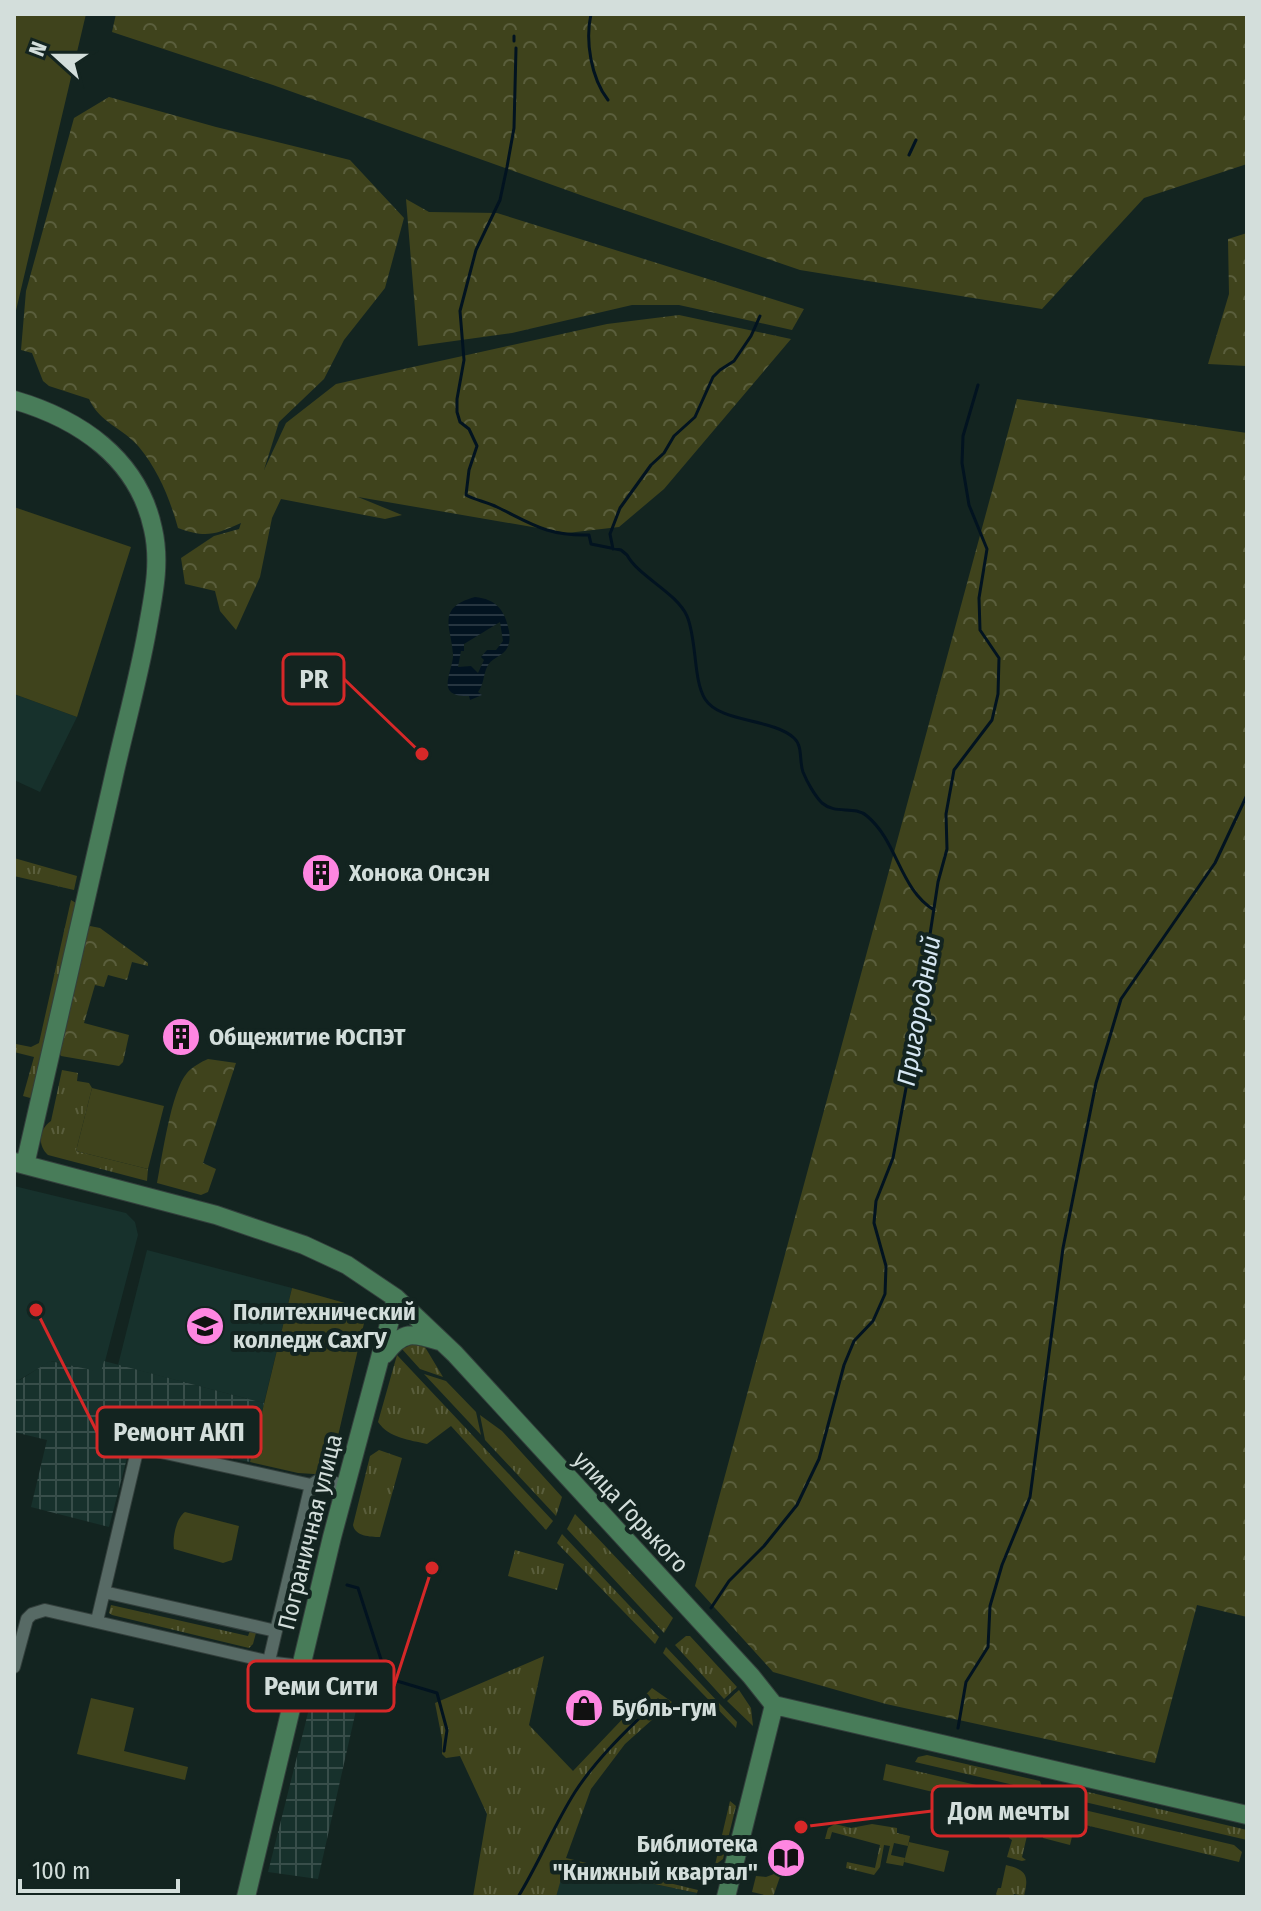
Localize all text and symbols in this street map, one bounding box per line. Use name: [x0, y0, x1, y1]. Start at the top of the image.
north arrow: [16, 16, 96, 96]
text: N: [23, 38, 53, 60]
callout: PR: [283, 654, 344, 704]
text: PR: [300, 664, 329, 695]
building icon: Хонока Онсэн: [300, 852, 342, 894]
place label: Хонока Онсэн: [348, 859, 490, 887]
water label: Пригородный: [891, 933, 947, 1089]
building icon: Общежитие ЮСПЭТ: [160, 1016, 202, 1058]
place label: Общежитие ЮСПЭТ: [209, 1023, 406, 1051]
place label: Политехнический колледж СахГУ: [233, 1298, 416, 1354]
school or university icon: Политехнический колледж СахГУ: [184, 1305, 226, 1347]
callout: Ремонт АКП: [97, 1407, 261, 1457]
text: Ремонт АКП: [113, 1417, 245, 1448]
street label: Пограничная улица: [272, 1431, 348, 1633]
street label: улица Горького: [568, 1445, 694, 1579]
callout: Реми Сити: [248, 1661, 394, 1711]
text: Реми Сити: [264, 1671, 378, 1702]
shop icon: Бубль-гум: [563, 1687, 605, 1729]
place label: Бубль-гум: [612, 1694, 717, 1722]
callout: Дом мечты: [932, 1786, 1086, 1836]
text: Дом мечты: [947, 1796, 1070, 1827]
place label: Библиотека "Книжный квартал": [552, 1830, 758, 1886]
library icon: Библиотека "Книжный квартал": [765, 1837, 807, 1879]
scale bar: [20, 1843, 178, 1893]
text: 100 m: [32, 1857, 90, 1885]

